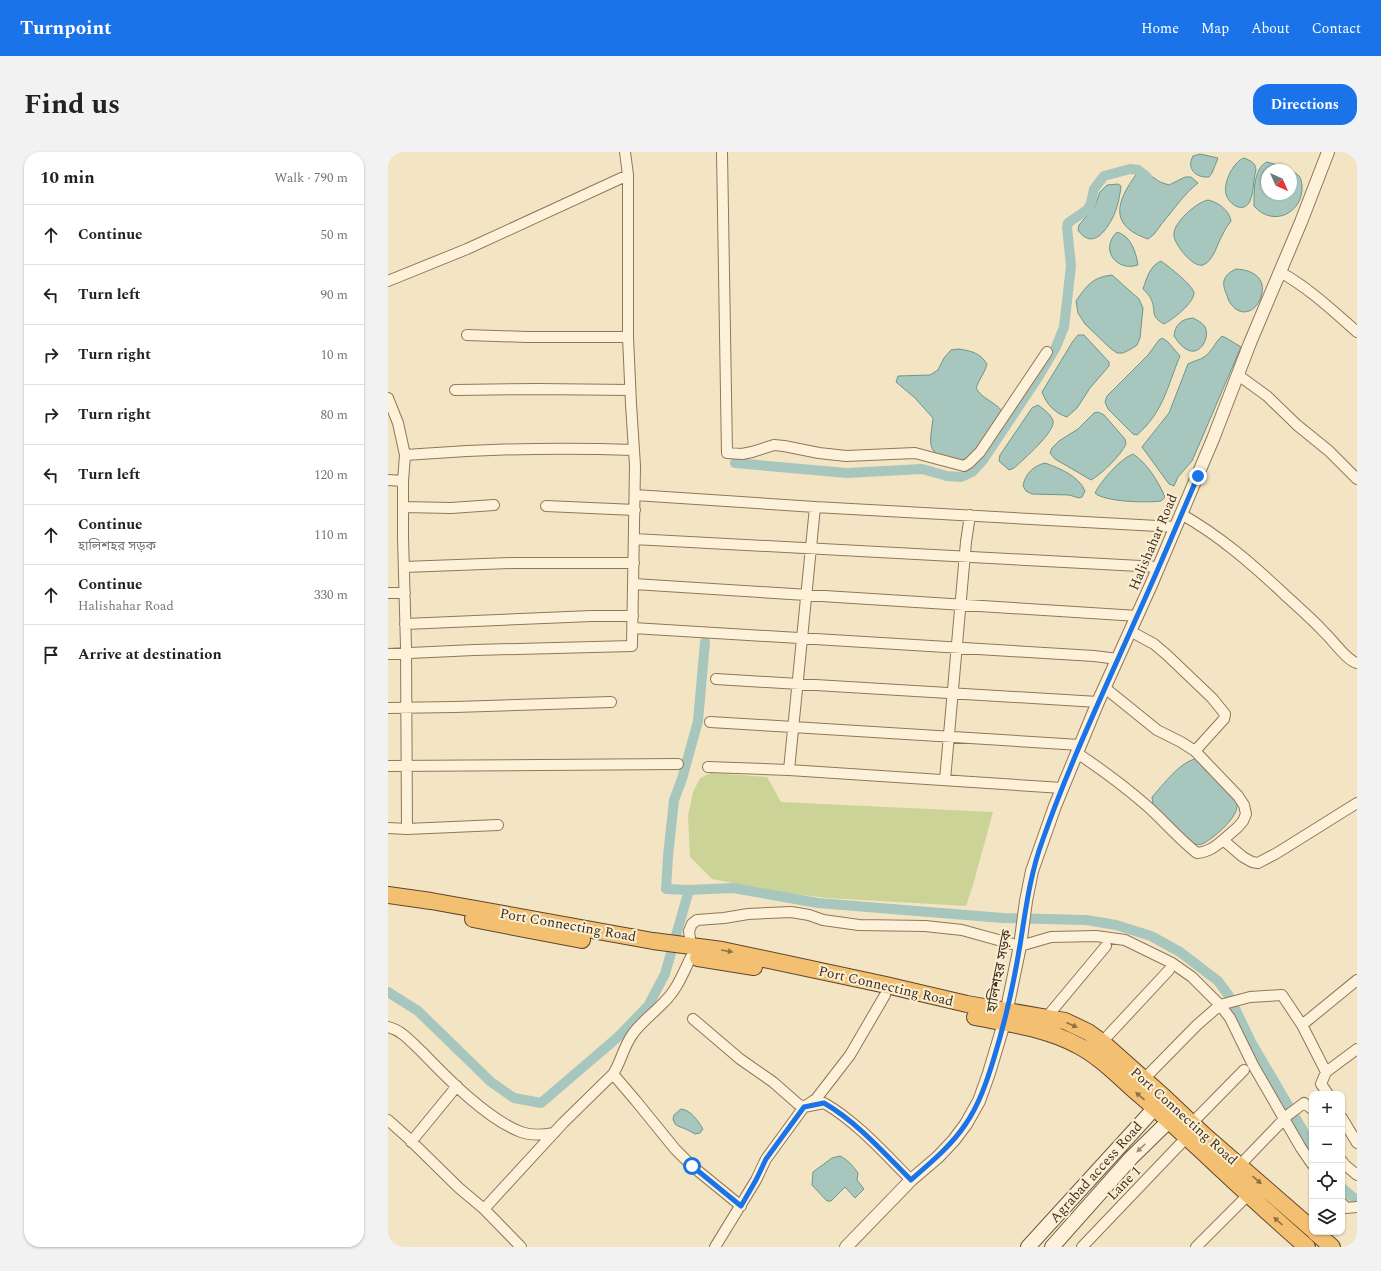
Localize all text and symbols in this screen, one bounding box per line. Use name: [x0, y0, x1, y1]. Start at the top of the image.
text: Turnpoint: [20, 14, 112, 43]
text: Home: [1141, 18, 1179, 39]
text: Map: [1201, 18, 1229, 39]
text: About: [1251, 18, 1290, 39]
text: Contact: [1312, 18, 1361, 39]
text: Find us: [24, 83, 120, 126]
button: Directions: [1253, 84, 1357, 125]
north arrow: [1261, 164, 1297, 200]
text: 10 min: [40, 165, 95, 191]
text: Walk · 790 m: [274, 168, 348, 188]
text: Continue: [78, 223, 143, 246]
icon: ahead: [40, 224, 62, 246]
text: 50 m: [321, 225, 348, 245]
text: Turn left: [78, 283, 140, 306]
icon: left: [40, 284, 62, 306]
text: 90 m: [321, 285, 348, 305]
text: Turn right: [78, 343, 151, 366]
icon: right: [40, 344, 62, 366]
text: 10 m: [321, 345, 348, 365]
text: Turn right: [78, 403, 151, 426]
icon: right: [40, 404, 62, 426]
text: 80 m: [321, 405, 348, 425]
text: Turn left: [78, 463, 140, 486]
icon: left: [40, 464, 62, 486]
text: 120 m: [314, 465, 348, 485]
route end: [1189, 467, 1207, 485]
street label: Halishahar Road: [1123, 490, 1183, 594]
text: Continue: [78, 513, 143, 536]
icon: ahead: [40, 524, 62, 546]
text: 110 m: [314, 525, 348, 545]
text: হালিশহর সড়ক: [78, 536, 156, 556]
text: Continue: [78, 573, 143, 596]
icon: ahead: [40, 584, 62, 606]
text: 330 m: [314, 585, 348, 605]
text: Halishahar Road: [78, 596, 174, 616]
text: Arrive at destination: [78, 643, 222, 666]
icon: arrive: [40, 644, 62, 666]
street label: Port Connecting Road: [498, 903, 638, 947]
street label: হালিশহর সড়ক: [980, 927, 1017, 1015]
one-way arrow: [720, 948, 733, 954]
street label: Port Connecting Road: [816, 960, 956, 1012]
one-way arrow: [1067, 1022, 1078, 1028]
street label: Port Connecting Road: [1126, 1062, 1242, 1170]
one-way arrow: [1135, 1091, 1146, 1100]
map controls: [1309, 1091, 1345, 1235]
button: +: [1309, 1091, 1345, 1127]
street label: Agrabad access Road: [1045, 1116, 1148, 1227]
button: −: [1309, 1127, 1345, 1163]
one-way arrow: [1136, 1144, 1147, 1153]
route start: [683, 1157, 701, 1175]
street label: Lane 1: [1102, 1161, 1146, 1205]
button: locate: [1309, 1163, 1345, 1199]
one-way arrow: [1251, 1176, 1262, 1185]
button: layers: [1309, 1199, 1345, 1235]
one-way arrow: [1273, 1217, 1282, 1226]

